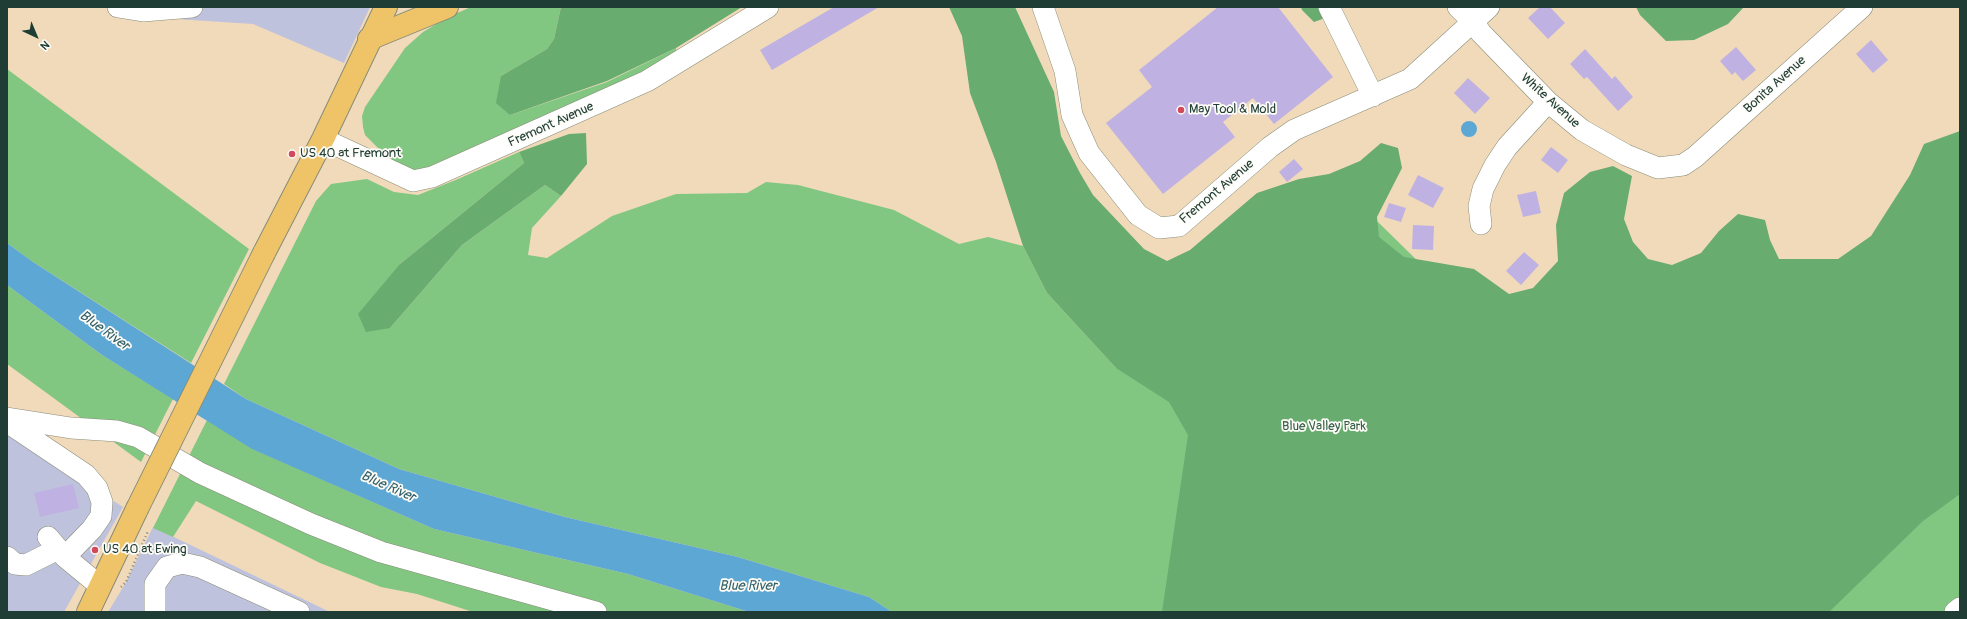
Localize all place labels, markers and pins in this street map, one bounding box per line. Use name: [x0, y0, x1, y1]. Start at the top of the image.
place label: May Tool & Mold: [1189, 102, 1276, 118]
marker: May Tool & Mold: [1176, 105, 1186, 115]
place label: US 40 at Fremont: [300, 146, 401, 162]
marker: US 40 at Fremont: [287, 149, 297, 159]
place label: US 40 at Ewing: [103, 542, 187, 558]
marker: US 40 at Ewing: [90, 545, 100, 555]

